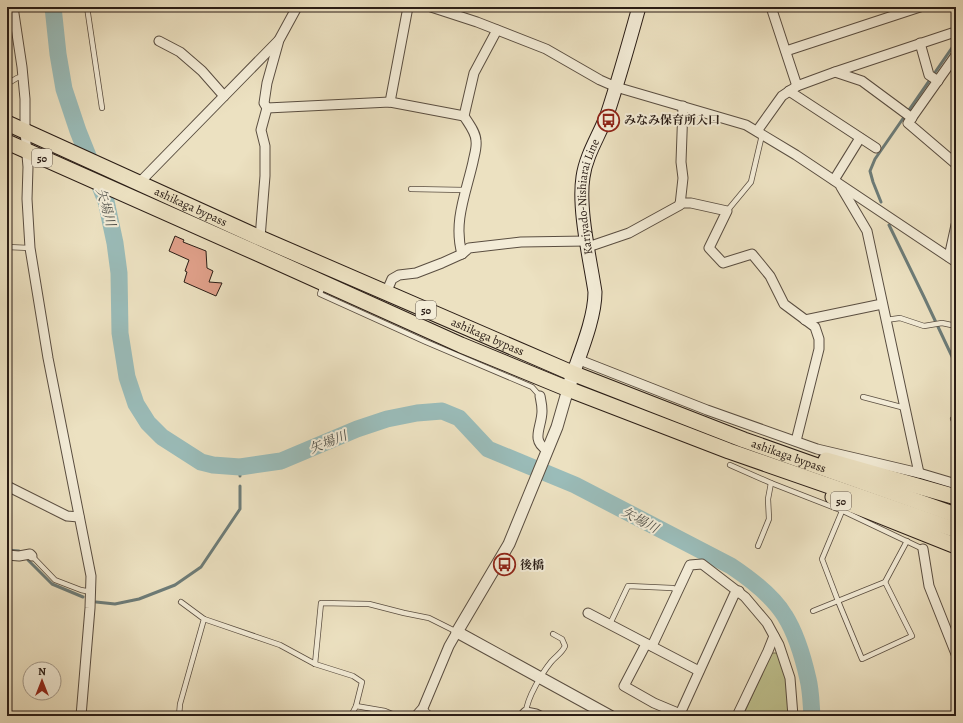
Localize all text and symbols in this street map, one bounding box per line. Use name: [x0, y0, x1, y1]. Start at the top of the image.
bus stop icon: みなみ保育所入口: [596, 107, 622, 133]
place label: みなみ保育所入口: [624, 112, 720, 128]
street label: Kariyado-Nishiarai Line: [574, 136, 603, 256]
road number: 50: [32, 149, 52, 167]
street label: ashikaga bypass: [152, 183, 230, 230]
water label: 矢場川: [92, 186, 120, 230]
road number: 50: [416, 301, 436, 319]
street label: ashikaga bypass: [449, 314, 527, 359]
water label: 矢場川: [307, 426, 351, 457]
street label: ashikaga bypass: [749, 435, 829, 477]
road number: 50: [831, 492, 851, 510]
water label: 矢場川: [619, 503, 663, 538]
bus stop icon: 後橋: [492, 552, 518, 578]
place label: 後橋: [520, 557, 544, 573]
north arrow: [22, 661, 62, 701]
text: N: [38, 664, 46, 679]

